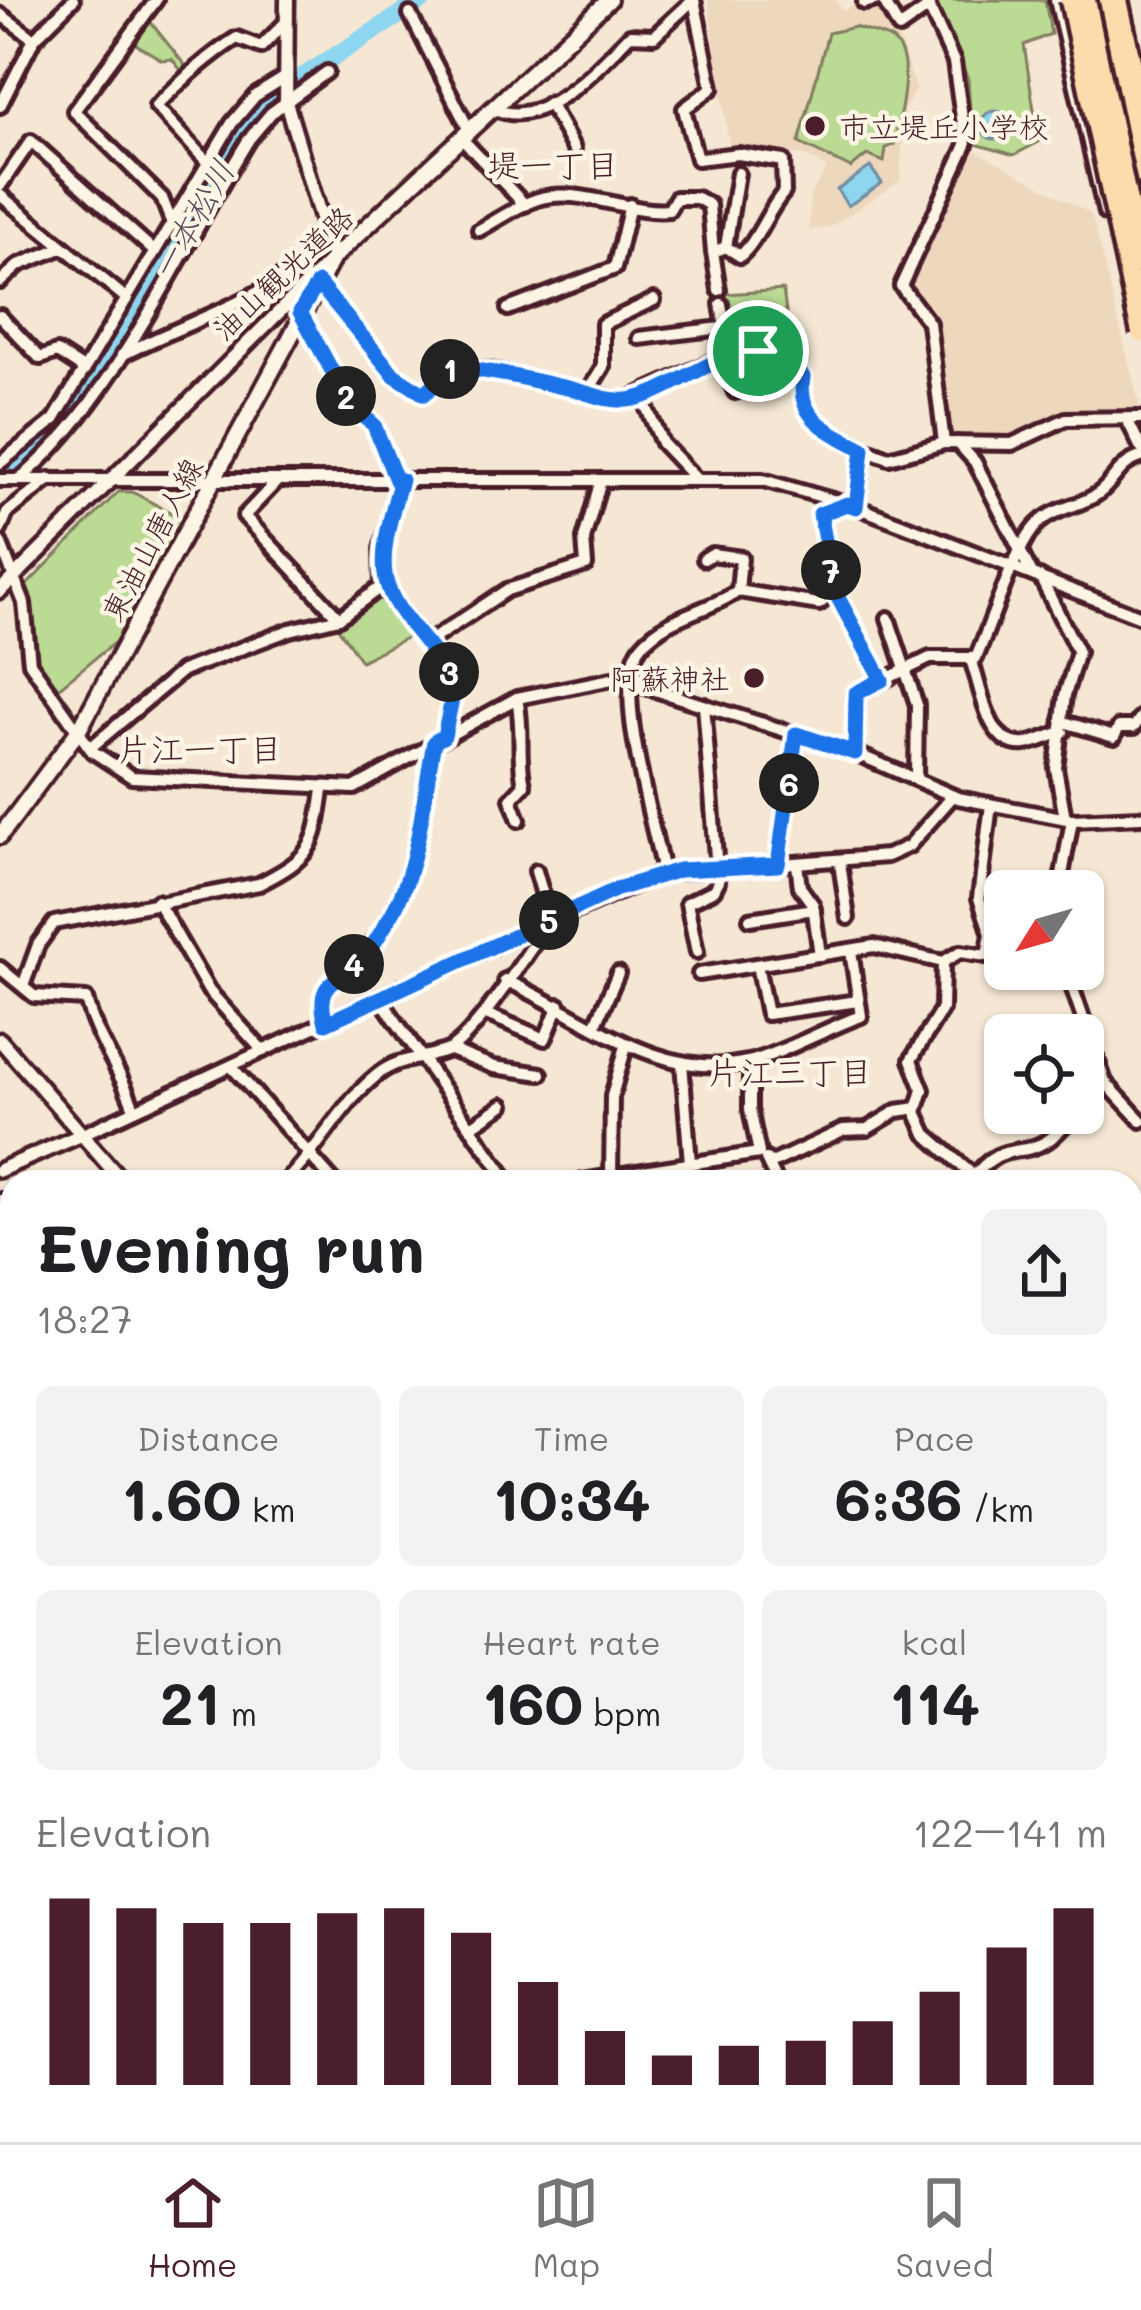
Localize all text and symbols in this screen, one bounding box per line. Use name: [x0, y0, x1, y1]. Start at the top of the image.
place label: 市立堤丘小学校: [839, 106, 1049, 146]
marker: 市立堤丘小学校: [802, 113, 828, 139]
district label: 堤一丁目: [487, 142, 619, 185]
water label: 一本松川: [139, 151, 243, 287]
street label: 油山観光道路: [203, 196, 361, 348]
pin: [707, 300, 809, 402]
icon: arrive: [725, 318, 791, 384]
pin: 1: [420, 339, 480, 399]
text: 1: [443, 347, 457, 390]
pin: 2: [316, 366, 376, 426]
text: 2: [337, 374, 355, 417]
street label: 東油山唐人線: [91, 450, 211, 628]
pin: 7: [801, 540, 861, 600]
text: 7: [822, 548, 840, 591]
pin: 3: [419, 642, 479, 702]
text: 3: [439, 650, 459, 693]
place label: 阿蘇神社: [610, 658, 730, 698]
marker: 阿蘇神社: [741, 665, 767, 691]
district label: 片江一丁目: [118, 726, 283, 769]
pin: 6: [759, 753, 819, 813]
text: 6: [779, 761, 799, 804]
north arrow: [984, 870, 1104, 990]
map controls: [984, 870, 1104, 1134]
pin: 5: [519, 890, 579, 950]
text: 5: [539, 898, 559, 941]
pin: 4: [324, 934, 384, 994]
text: 4: [344, 942, 364, 985]
button: locate: [984, 1014, 1104, 1134]
district label: 片江三丁目: [708, 1049, 873, 1092]
text: Evening run: [36, 1204, 425, 1290]
button: share: [981, 1209, 1107, 1335]
text: 18:27: [36, 1292, 133, 1343]
text: Distance: [138, 1416, 280, 1459]
text: Time: [534, 1416, 609, 1459]
text: Pace: [894, 1416, 975, 1459]
text: 1.60: [121, 1459, 241, 1537]
text: 10:34: [492, 1459, 651, 1537]
text: 6:36: [835, 1459, 962, 1537]
text: km: [241, 1487, 296, 1530]
text: /km: [962, 1487, 1034, 1530]
text: Elevation: [134, 1620, 283, 1663]
text: Heart rate: [482, 1620, 661, 1663]
text: kcal: [902, 1620, 967, 1663]
text: 21: [160, 1663, 220, 1741]
text: 160: [482, 1663, 583, 1741]
text: 114: [889, 1663, 980, 1741]
text: m: [220, 1691, 257, 1734]
text: bpm: [583, 1691, 661, 1734]
text: Elevation: [36, 1806, 211, 1857]
text: 122–141 m: [913, 1806, 1107, 1857]
tab: Home: [148, 2170, 237, 2285]
tab: Map: [533, 2170, 600, 2285]
tab: Saved: [895, 2170, 993, 2285]

